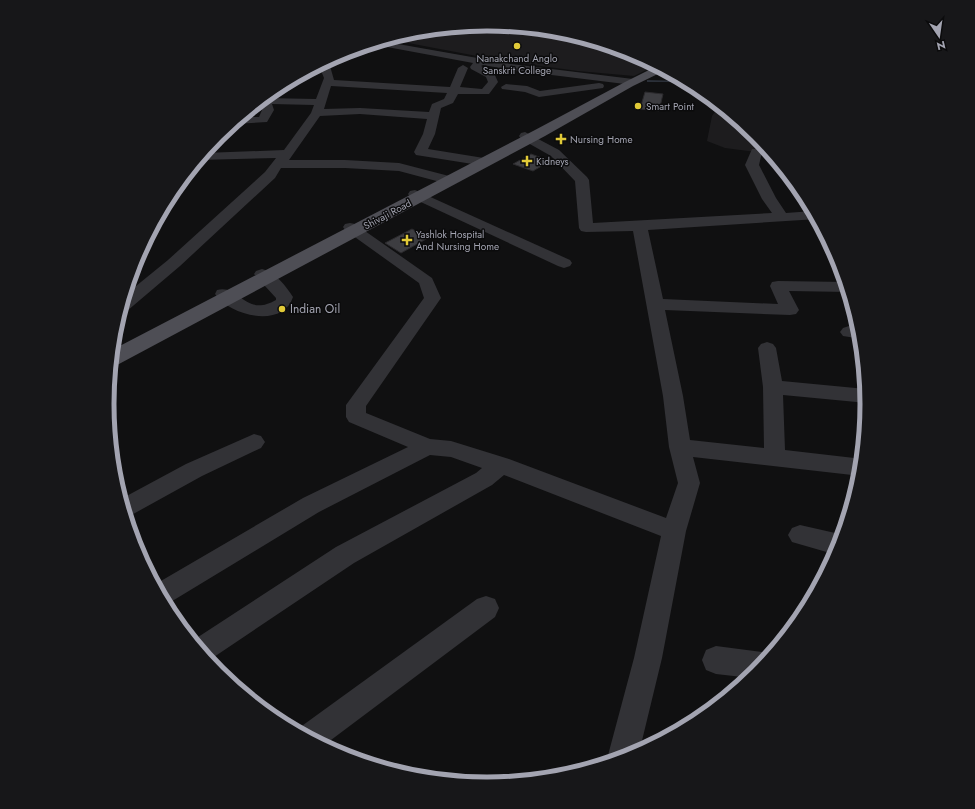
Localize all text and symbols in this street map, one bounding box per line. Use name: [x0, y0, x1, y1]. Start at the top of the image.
north arrow: [919, 16, 959, 56]
text: N: [935, 37, 947, 55]
marker: Nanakchand Anglo Sanskrit College: [512, 41, 522, 51]
place label: Nanakchand Anglo Sanskrit College: [477, 51, 558, 78]
place label: Smart Point: [646, 99, 694, 114]
marker: Smart Point: [633, 101, 643, 111]
place label: Nursing Home: [570, 132, 633, 147]
marker: Nursing Home: [555, 133, 567, 145]
place label: Kidneys: [536, 154, 569, 169]
marker: Kidneys: [521, 155, 533, 167]
street label: Shivaji Road: [361, 196, 414, 233]
place label: Yashlok Hospital And Nursing Home: [416, 227, 499, 254]
marker: Yashlok Hospital And Nursing Home: [401, 234, 413, 246]
place label: Indian Oil: [290, 300, 340, 318]
marker: Indian Oil: [277, 304, 287, 314]

